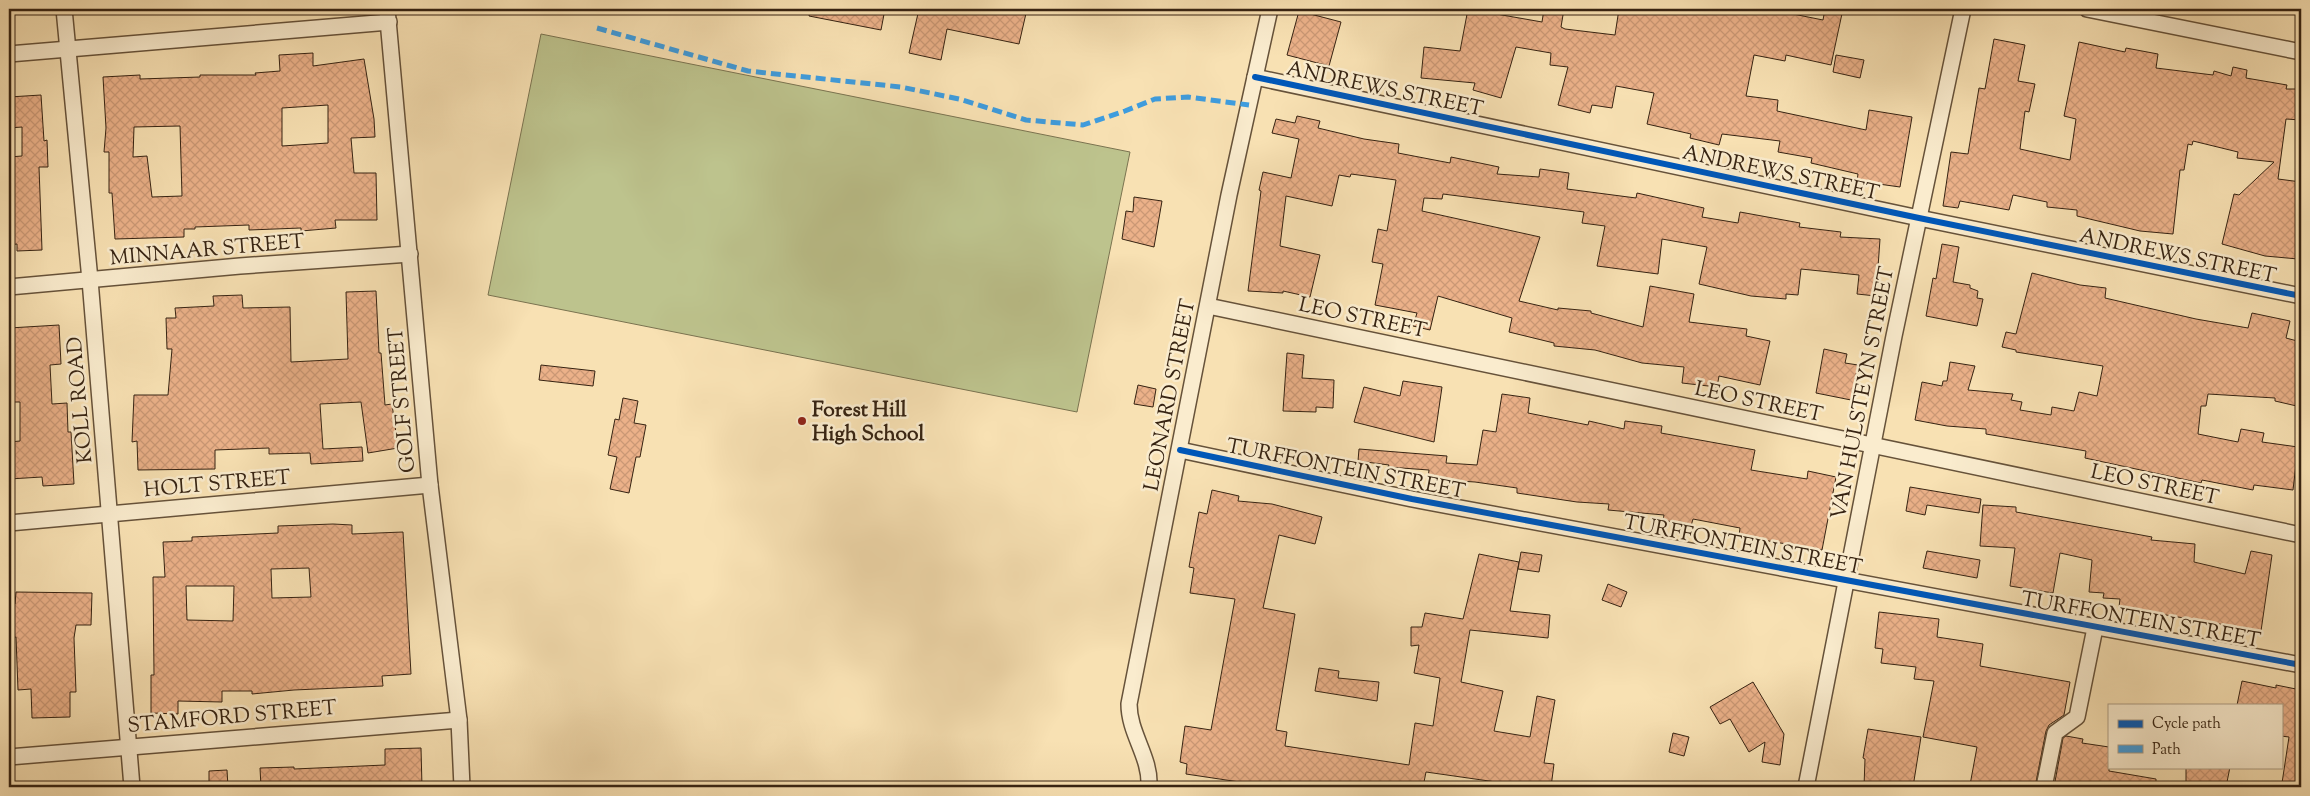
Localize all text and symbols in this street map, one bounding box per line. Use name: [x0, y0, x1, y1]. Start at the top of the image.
street label: ANDREWS STREET: [1283, 54, 1486, 126]
street label: ANDREWS STREET: [1679, 138, 1882, 210]
street label: ANDREWS STREET: [2076, 221, 2279, 293]
street label: MINNAAR STREET: [108, 228, 306, 274]
street label: VAN HULSTEYN STREET: [1825, 264, 1903, 523]
street label: LEO STREET: [1296, 291, 1430, 347]
street label: LEONARD STREET: [1138, 297, 1204, 494]
street label: GOLF STREET: [382, 325, 424, 474]
street label: KOLL ROAD: [61, 335, 101, 464]
street label: LEO STREET: [1692, 375, 1826, 431]
place label: Forest Hill High School: [812, 396, 924, 450]
marker: Forest Hill High School: [796, 415, 808, 427]
street label: TURFFONTEIN STREET: [1224, 432, 1468, 508]
street label: LEO STREET: [2088, 458, 2222, 514]
street label: HOLT STREET: [143, 464, 292, 506]
street label: TURFFONTEIN STREET: [1621, 508, 1865, 584]
street label: TURFFONTEIN STREET: [2019, 585, 2263, 657]
street label: STAMFORD STREET: [126, 694, 338, 742]
legend: [2108, 704, 2282, 768]
text: Cycle path: [2152, 714, 2221, 735]
text: Path: [2152, 740, 2181, 761]

